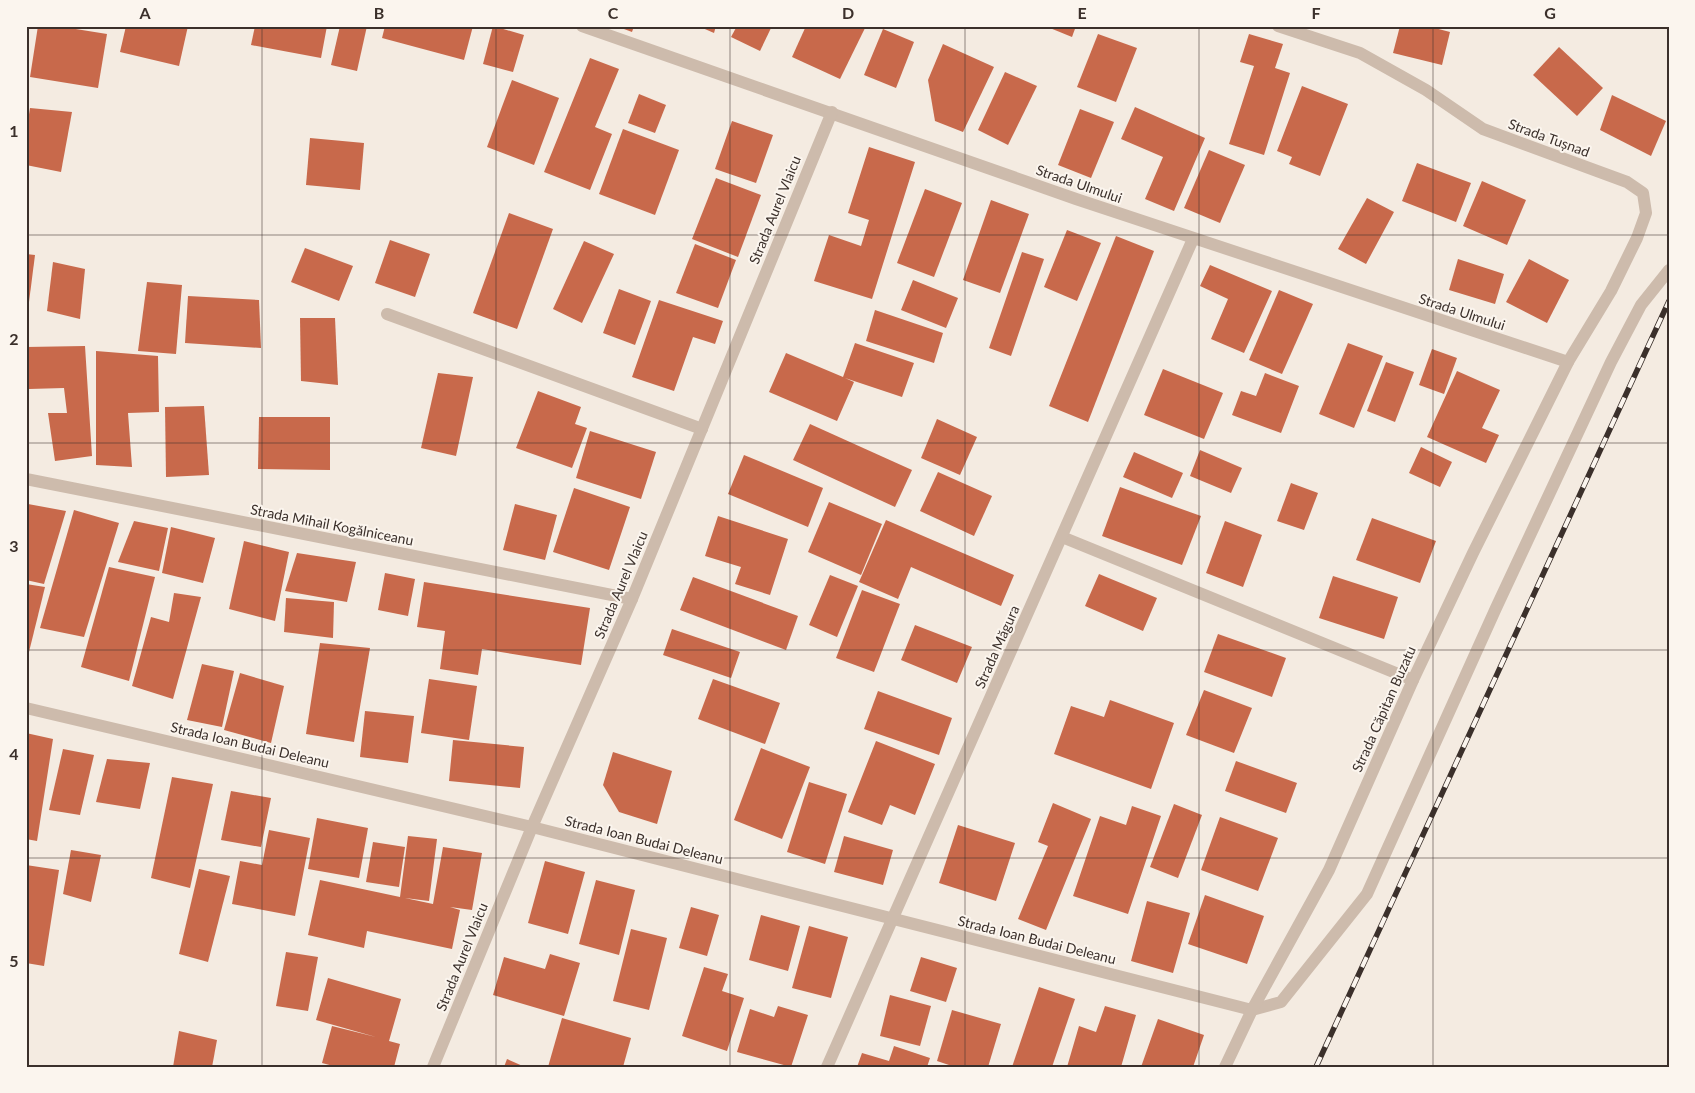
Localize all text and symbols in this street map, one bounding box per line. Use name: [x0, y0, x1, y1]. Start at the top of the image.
text: A: [138, 3, 151, 22]
text: B: [374, 3, 384, 22]
text: C: [608, 3, 619, 22]
text: D: [842, 3, 854, 22]
text: E: [1077, 3, 1087, 22]
text: F: [1311, 3, 1321, 22]
text: G: [1544, 3, 1556, 22]
street label: Strada Tușnad: [1506, 115, 1592, 160]
text: 1: [9, 121, 19, 140]
street label: Strada Aurel Vlaicu: [745, 153, 804, 266]
street label: Strada Ulmului: [1034, 161, 1124, 206]
street label: Strada Ulmului: [1417, 290, 1508, 333]
text: 2: [9, 329, 19, 348]
street label: Strada Mihail Kogălniceanu: [249, 500, 415, 549]
street label: Strada Aurel Vlaicu: [590, 528, 651, 641]
text: 3: [9, 536, 19, 555]
street label: Strada Măgura: [971, 602, 1023, 691]
street label: Strada Căpitan Buzatu: [1348, 643, 1419, 774]
street label: Strada Ioan Budai Deleanu: [169, 718, 331, 771]
text: 4: [9, 744, 19, 763]
street label: Strada Ioan Budai Deleanu: [563, 812, 725, 867]
street label: Strada Aurel Vlaicu: [432, 900, 491, 1013]
street label: Strada Ioan Budai Deleanu: [956, 912, 1118, 967]
text: 5: [9, 951, 19, 970]

